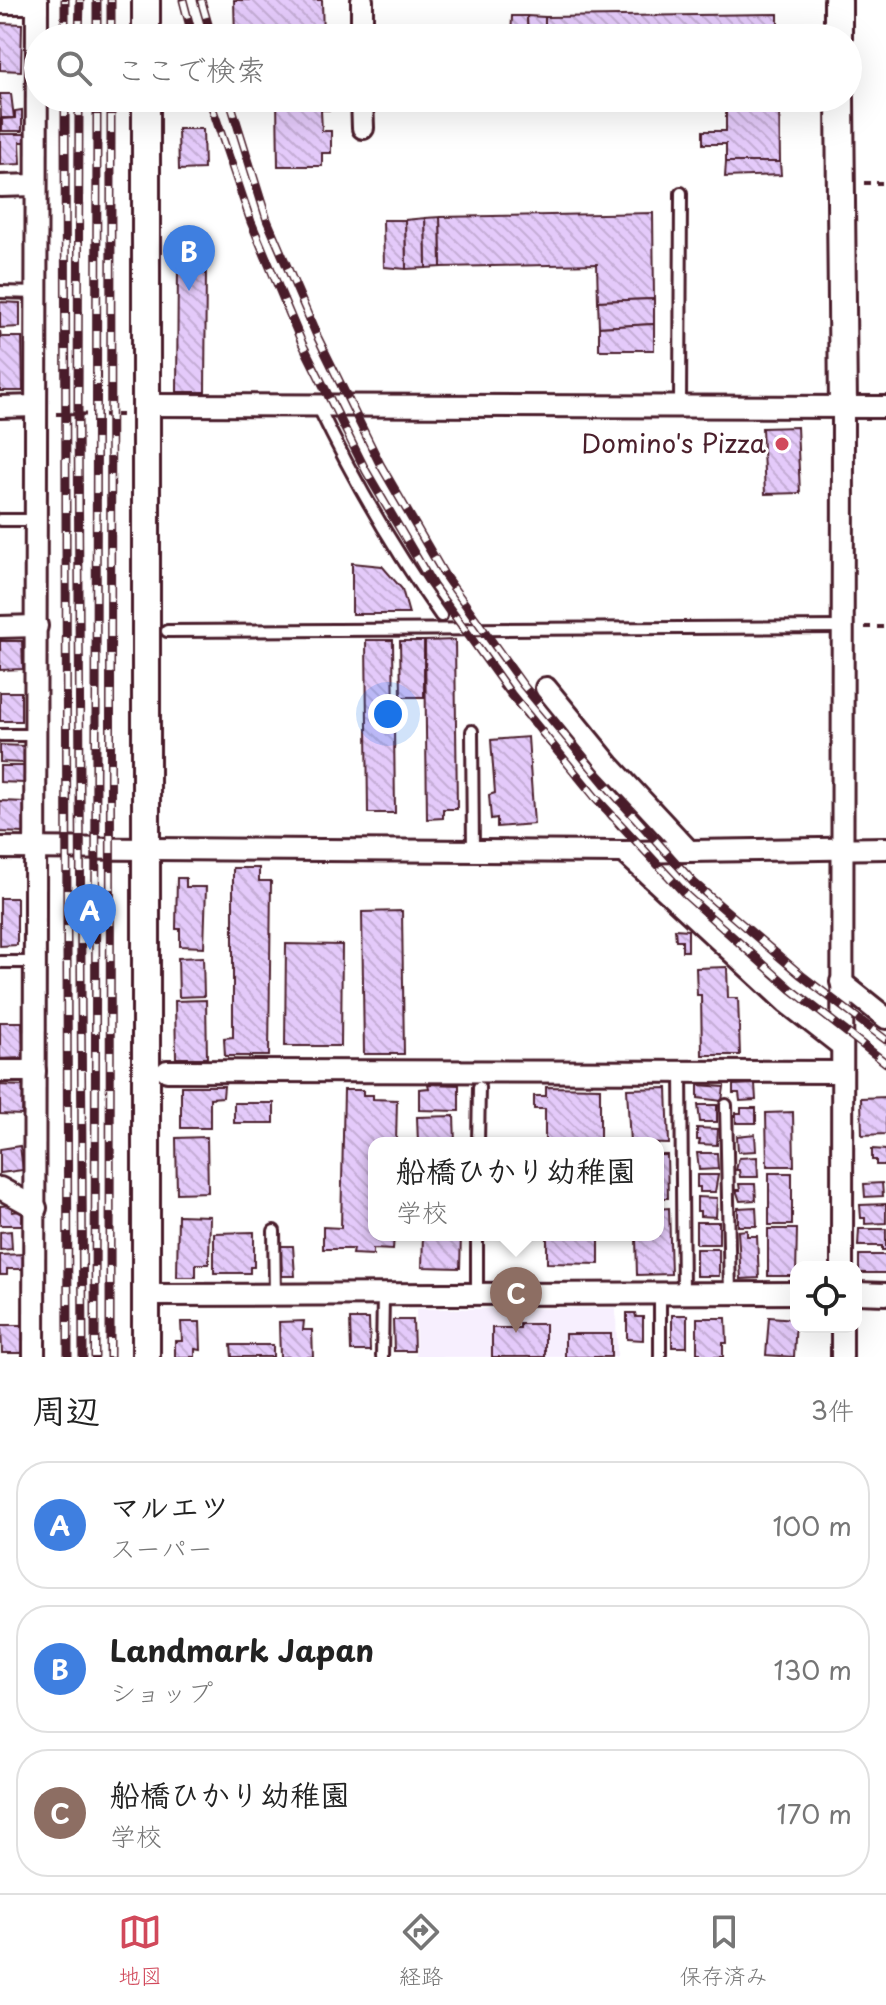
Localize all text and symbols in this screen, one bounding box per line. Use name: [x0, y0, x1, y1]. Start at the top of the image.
search box: [24, 24, 862, 112]
icon: search: [52, 46, 96, 90]
text: ここで検索: [116, 46, 266, 91]
pin: B: [163, 225, 215, 291]
place label: Domino's Pizza: [581, 423, 767, 462]
marker: Domino's Pizza: [773, 435, 791, 453]
your location: [368, 694, 408, 734]
pin: A: [64, 884, 116, 950]
popup: [368, 1137, 664, 1241]
text: 船橋ひかり幼稚園: [396, 1147, 636, 1192]
text: 学校: [396, 1192, 448, 1231]
map controls: [790, 1261, 862, 1333]
button: locate: [790, 1261, 862, 1333]
pin: C: [490, 1267, 542, 1333]
text: 周辺: [32, 1383, 100, 1435]
text: 3件: [811, 1390, 854, 1429]
text: マルエツ: [110, 1483, 229, 1528]
text: A: [50, 1506, 70, 1545]
text: 100 m: [772, 1506, 852, 1545]
text: スーパー: [110, 1528, 213, 1567]
text: Landmark Japan: [110, 1627, 374, 1672]
text: B: [51, 1650, 69, 1689]
text: 130 m: [773, 1650, 852, 1689]
text: ショップ: [110, 1672, 213, 1711]
text: 船橋ひかり幼稚園: [110, 1771, 350, 1816]
text: C: [50, 1794, 70, 1833]
text: 170 m: [777, 1794, 852, 1833]
text: 学校: [110, 1816, 162, 1855]
tab: 地図: [118, 1910, 162, 1991]
tab: 経路: [399, 1910, 443, 1991]
tab: 保存済み: [680, 1910, 768, 1991]

